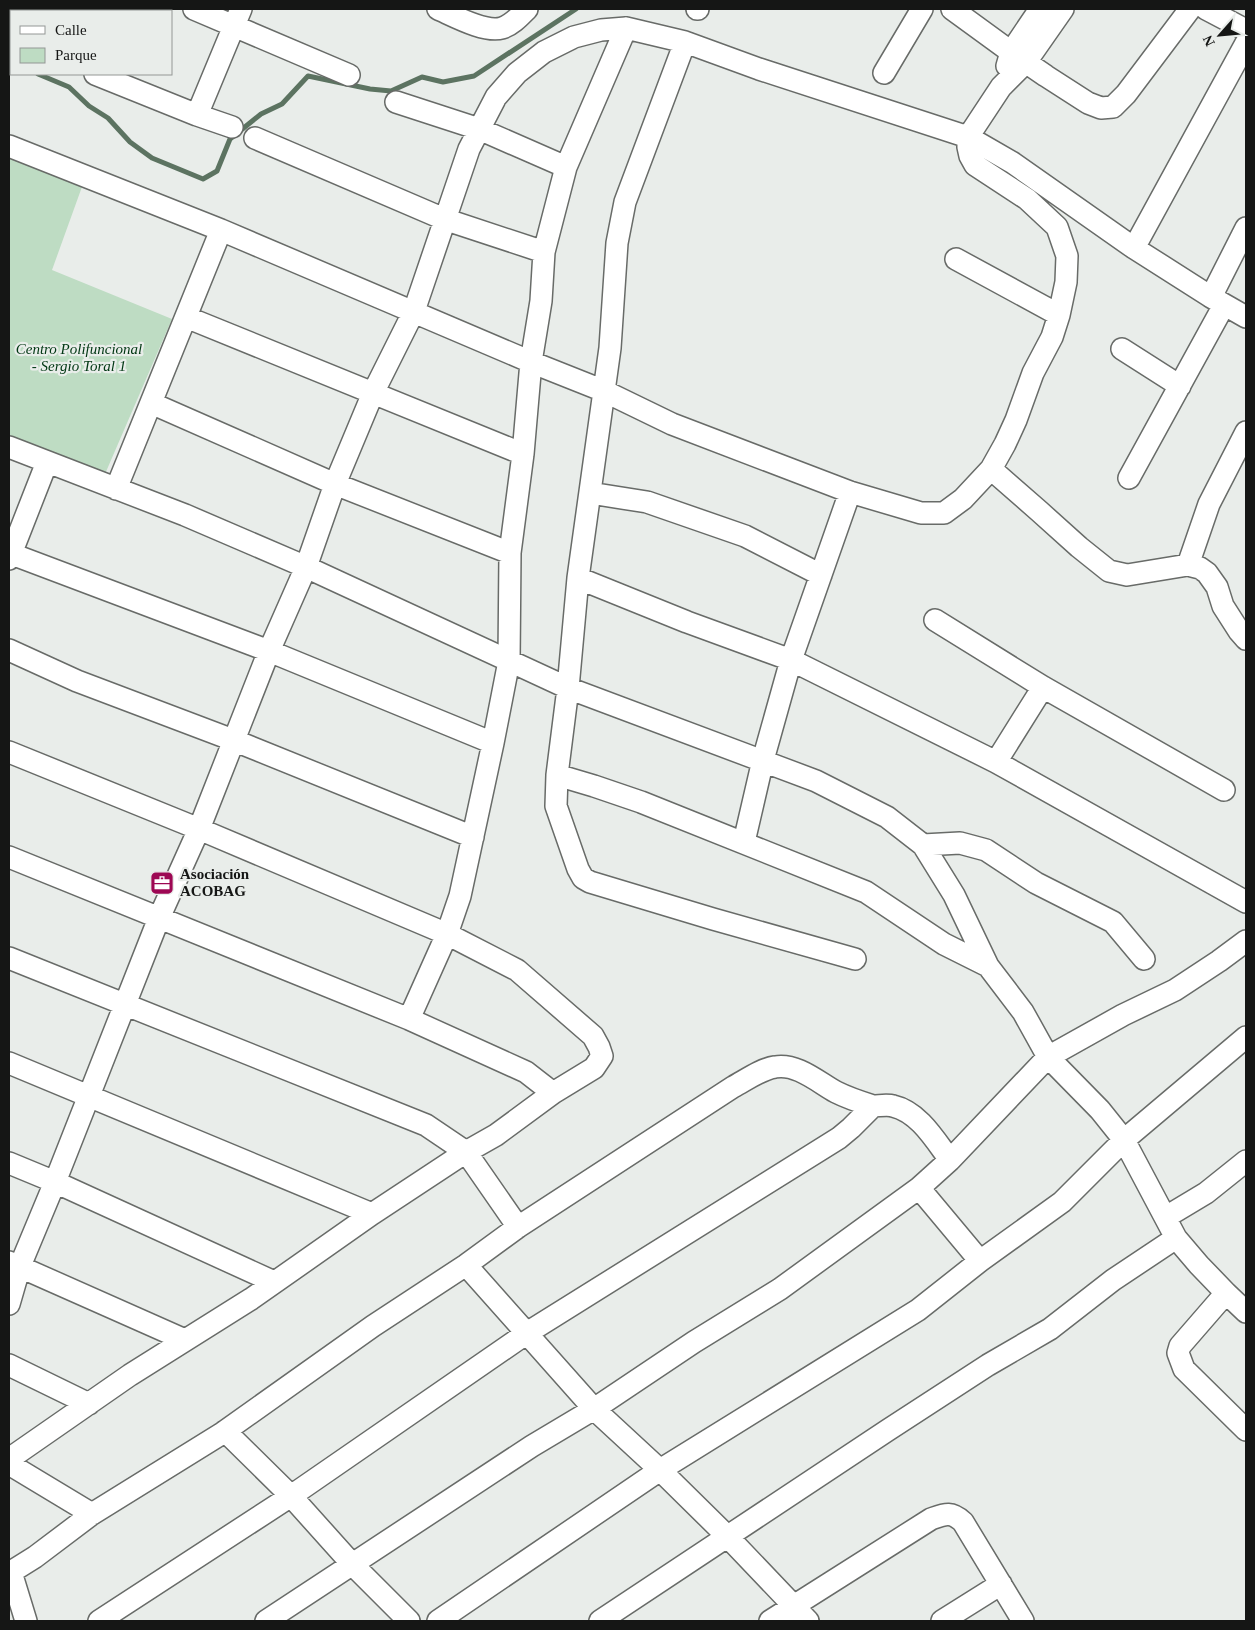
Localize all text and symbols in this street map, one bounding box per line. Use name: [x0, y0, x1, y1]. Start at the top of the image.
legend: [10, 10, 172, 75]
north arrow: [1195, 10, 1245, 60]
text: Calle: [55, 22, 87, 38]
text: N: [1200, 33, 1218, 49]
text: Parque: [55, 47, 97, 63]
park label: Centro Polifuncional - Sergio Toral 1: [16, 341, 142, 374]
place label: Asociación ACOBAG: [180, 866, 250, 899]
office icon: Asociación ACOBAG: [149, 870, 175, 896]

